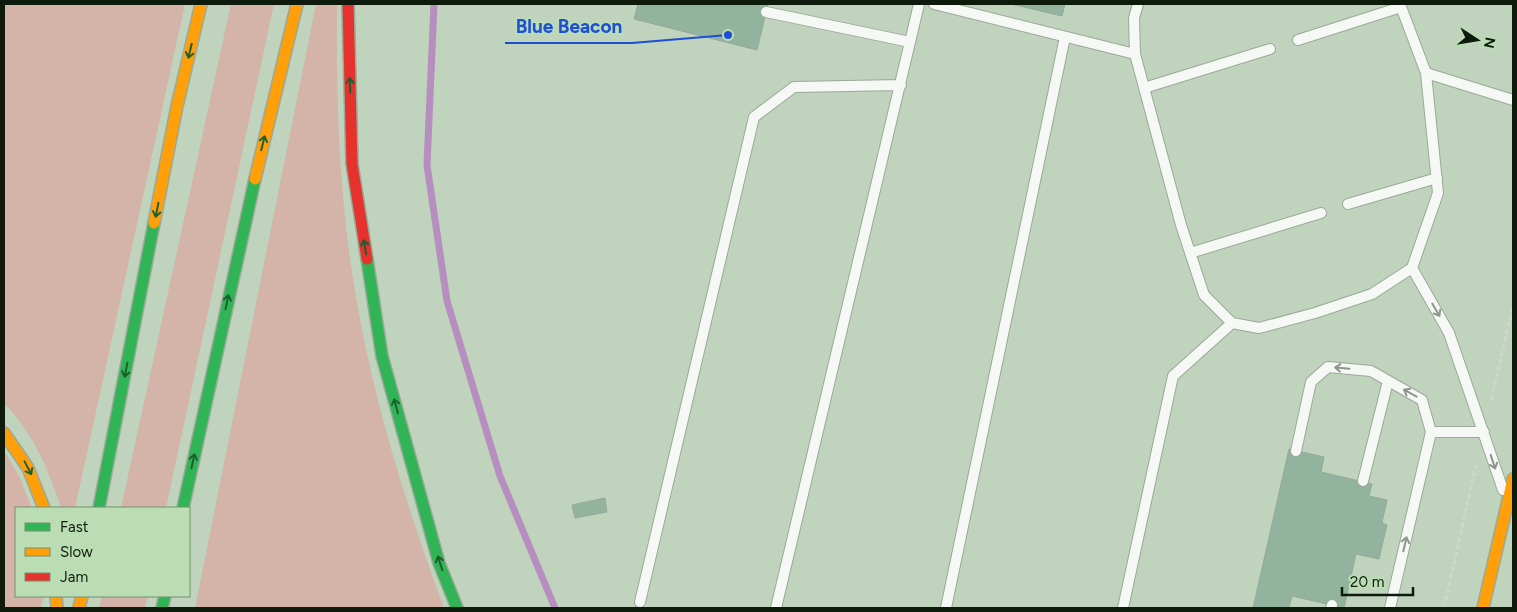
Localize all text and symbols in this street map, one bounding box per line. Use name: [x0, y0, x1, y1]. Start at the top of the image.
callout: Blue Beacon: [505, 9, 632, 43]
text: Blue Beacon: [516, 15, 622, 38]
north arrow: [1452, 15, 1502, 65]
text: N: [1480, 36, 1499, 50]
one-way arrow: [185, 43, 194, 59]
one-way arrow: [345, 78, 355, 94]
one-way arrow: [259, 136, 268, 152]
one-way arrow: [152, 202, 161, 218]
one-way arrow: [360, 239, 370, 255]
one-way arrow: [223, 294, 233, 310]
one-way arrow: [1432, 302, 1441, 317]
one-way arrow: [121, 361, 130, 377]
one-way arrow: [1334, 363, 1350, 373]
one-way arrow: [1403, 387, 1417, 397]
one-way arrow: [391, 399, 400, 415]
one-way arrow: [189, 453, 199, 469]
one-way arrow: [1489, 453, 1499, 469]
one-way arrow: [23, 461, 33, 476]
legend: [15, 507, 190, 597]
text: Fast: [60, 518, 89, 536]
one-way arrow: [1401, 536, 1410, 552]
text: Slow: [60, 543, 93, 561]
one-way arrow: [434, 555, 444, 571]
scale bar: [1342, 564, 1413, 596]
text: Jam: [60, 568, 88, 586]
text: 20 m: [1350, 573, 1384, 591]

